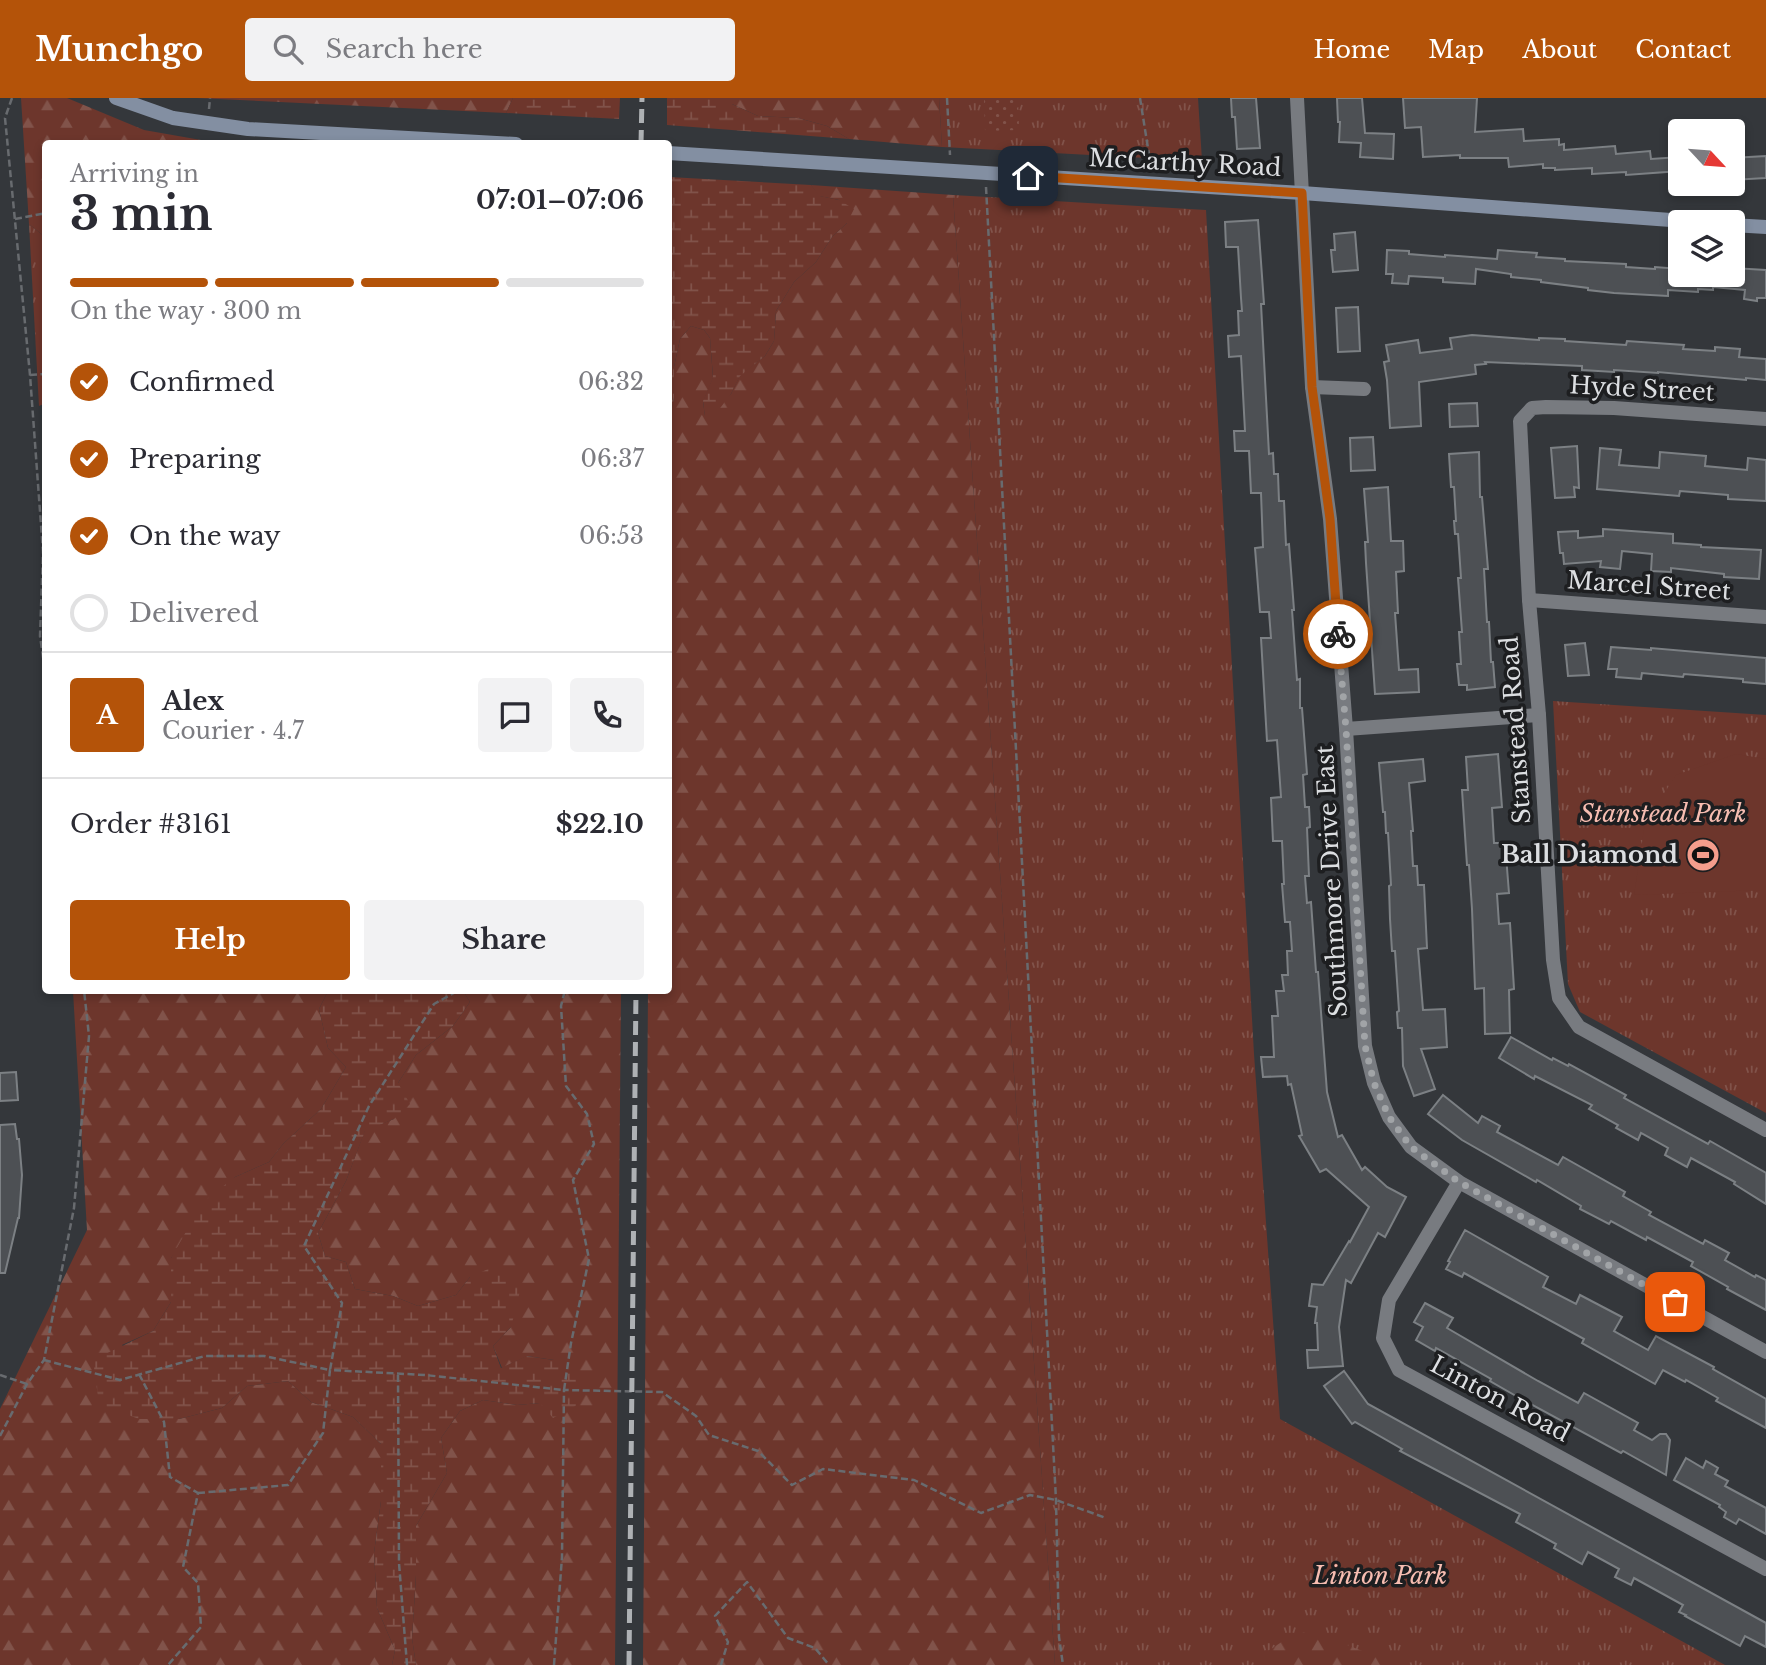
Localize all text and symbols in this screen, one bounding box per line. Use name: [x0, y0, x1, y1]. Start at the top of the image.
search box: [245, 18, 735, 81]
text: Munchgo: [35, 29, 203, 70]
icon: search: [269, 30, 307, 68]
text: Search here: [325, 33, 483, 65]
text: Home: [1314, 35, 1390, 64]
text: Map: [1428, 35, 1484, 64]
text: About: [1522, 35, 1597, 64]
text: Contact: [1635, 35, 1731, 64]
north arrow: [1668, 119, 1745, 196]
map controls: [1668, 119, 1745, 287]
street label: McCarthy Road: [1088, 143, 1282, 182]
pin: [998, 146, 1058, 206]
icon: home: [1009, 157, 1047, 195]
text: Arriving in: [70, 160, 199, 188]
text: 07:01–07:06: [476, 184, 644, 216]
text: 3 min: [70, 185, 212, 242]
button: layers: [1668, 210, 1745, 287]
text: On the way · 300 m: [70, 297, 302, 325]
icon: check: [70, 363, 108, 401]
text: Confirmed: [129, 366, 274, 398]
text: 06:32: [578, 368, 644, 396]
street label: Hyde Street: [1569, 370, 1715, 407]
icon: check: [70, 440, 108, 478]
text: Preparing: [129, 443, 261, 475]
text: 06:37: [581, 445, 644, 473]
icon: check: [70, 517, 108, 555]
text: On the way: [129, 520, 281, 552]
text: 06:53: [579, 522, 644, 550]
street label: Marcel Street: [1566, 565, 1732, 606]
text: Delivered: [129, 597, 259, 629]
courier: [1303, 599, 1373, 669]
icon: bike: [1319, 615, 1357, 653]
street label: Stanstead Road: [1494, 635, 1537, 825]
button: chat: [478, 678, 552, 752]
button: phone: [570, 678, 644, 752]
text: Alex: [162, 685, 224, 717]
text: A: [96, 699, 118, 731]
text: Courier · 4.7: [162, 717, 304, 745]
street label: Southmore Drive East: [1310, 744, 1353, 1018]
park label: Stanstead Park: [1580, 799, 1746, 828]
text: Order #3161: [70, 808, 232, 840]
text: $22.10: [556, 808, 644, 840]
sports icon: Ball Diamond: [1684, 836, 1722, 874]
place label: Ball Diamond: [1501, 840, 1678, 869]
button: Help: [70, 900, 350, 980]
button: Share: [364, 900, 644, 980]
pin: [1645, 1272, 1705, 1332]
icon: bag: [1656, 1283, 1694, 1321]
street label: Linton Road: [1425, 1350, 1575, 1448]
park label: Linton Park: [1312, 1561, 1447, 1590]

